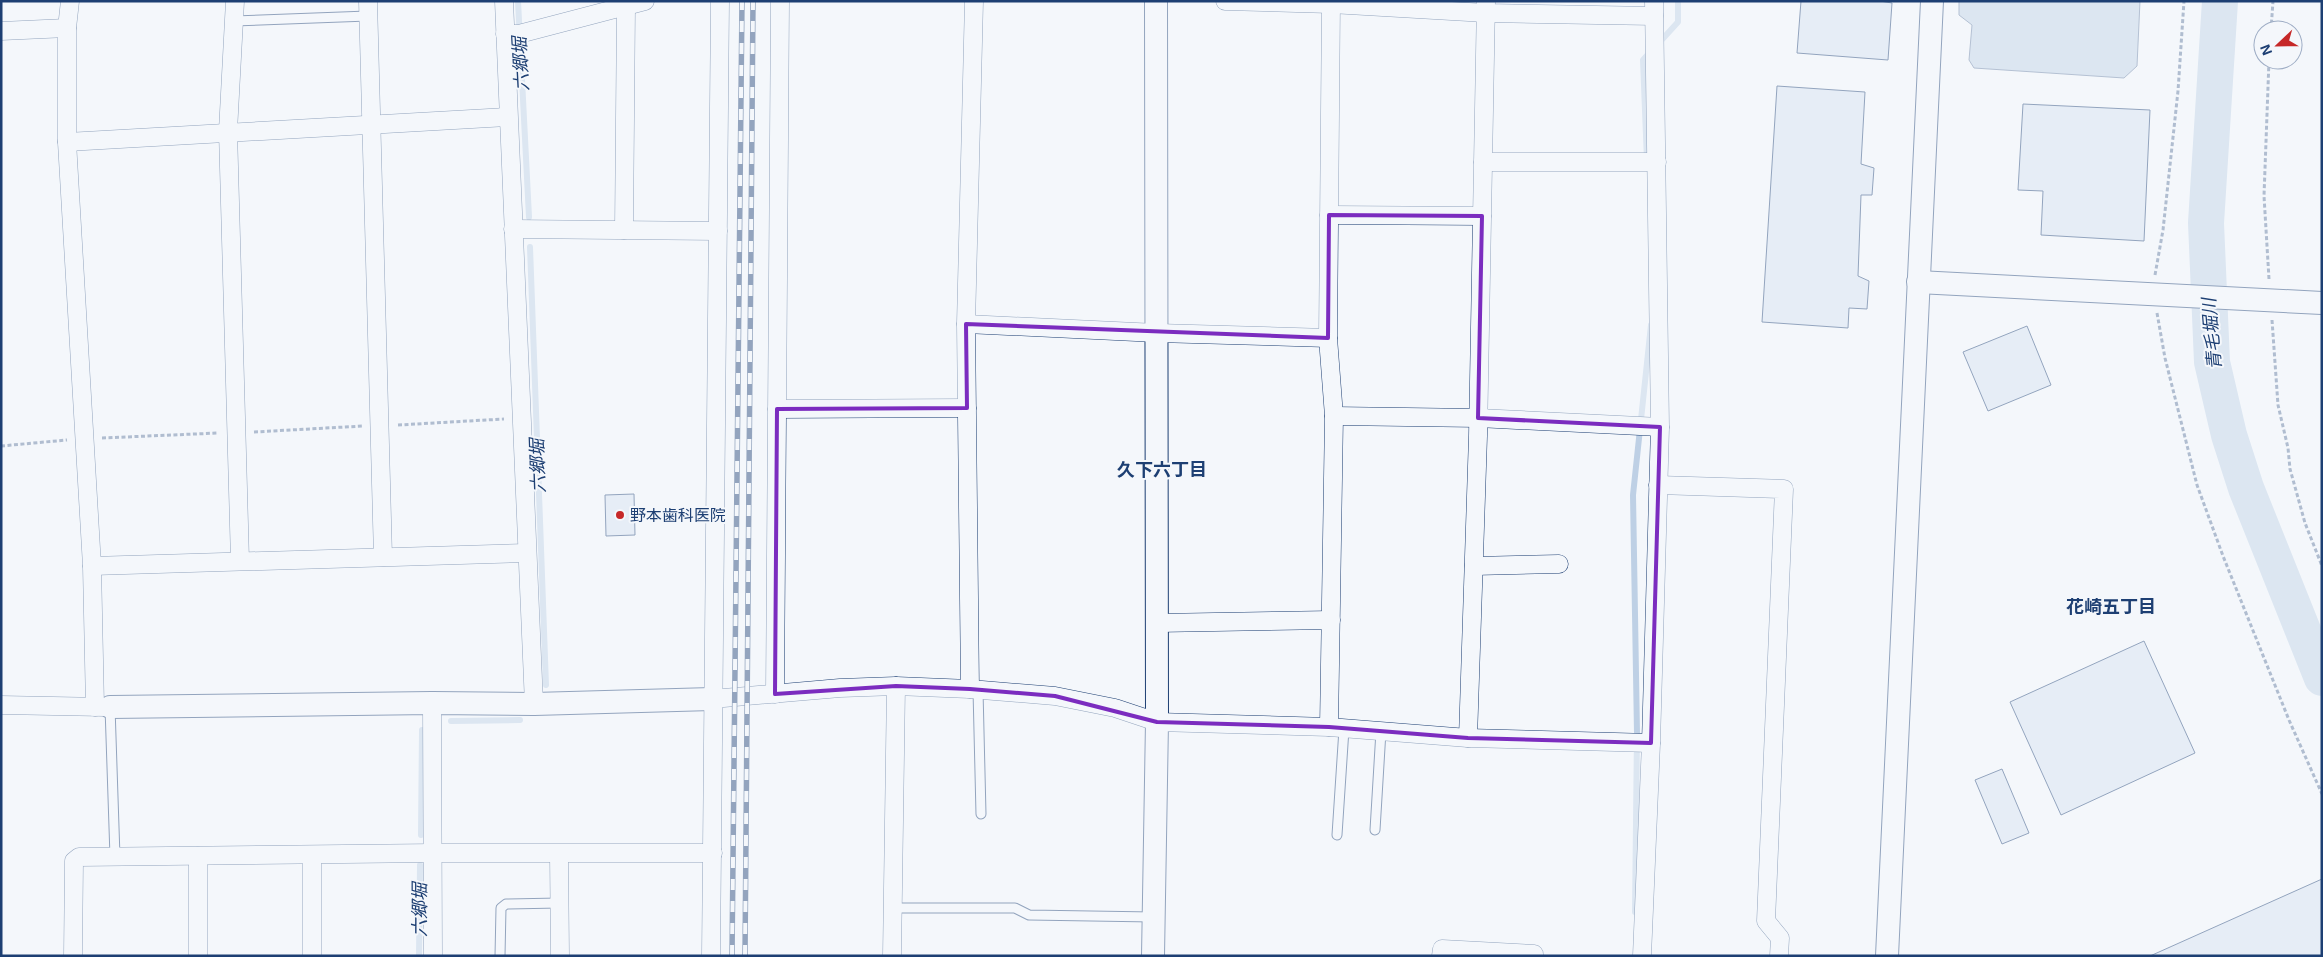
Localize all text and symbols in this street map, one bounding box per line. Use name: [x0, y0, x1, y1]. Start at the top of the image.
north arrow: [2253, 20, 2303, 70]
water label: 六郷堀: [509, 34, 532, 91]
text: N: [2257, 42, 2275, 58]
water label: 青毛堀川: [2199, 295, 2225, 371]
water label: 六郷堀: [527, 436, 549, 493]
district label: 久下六丁目: [1117, 460, 1207, 480]
place label: 野本歯科医院: [630, 507, 726, 524]
marker: 野本歯科医院: [614, 509, 626, 521]
district label: 花崎五丁目: [2066, 597, 2156, 617]
water label: 六郷堀: [410, 880, 430, 937]

